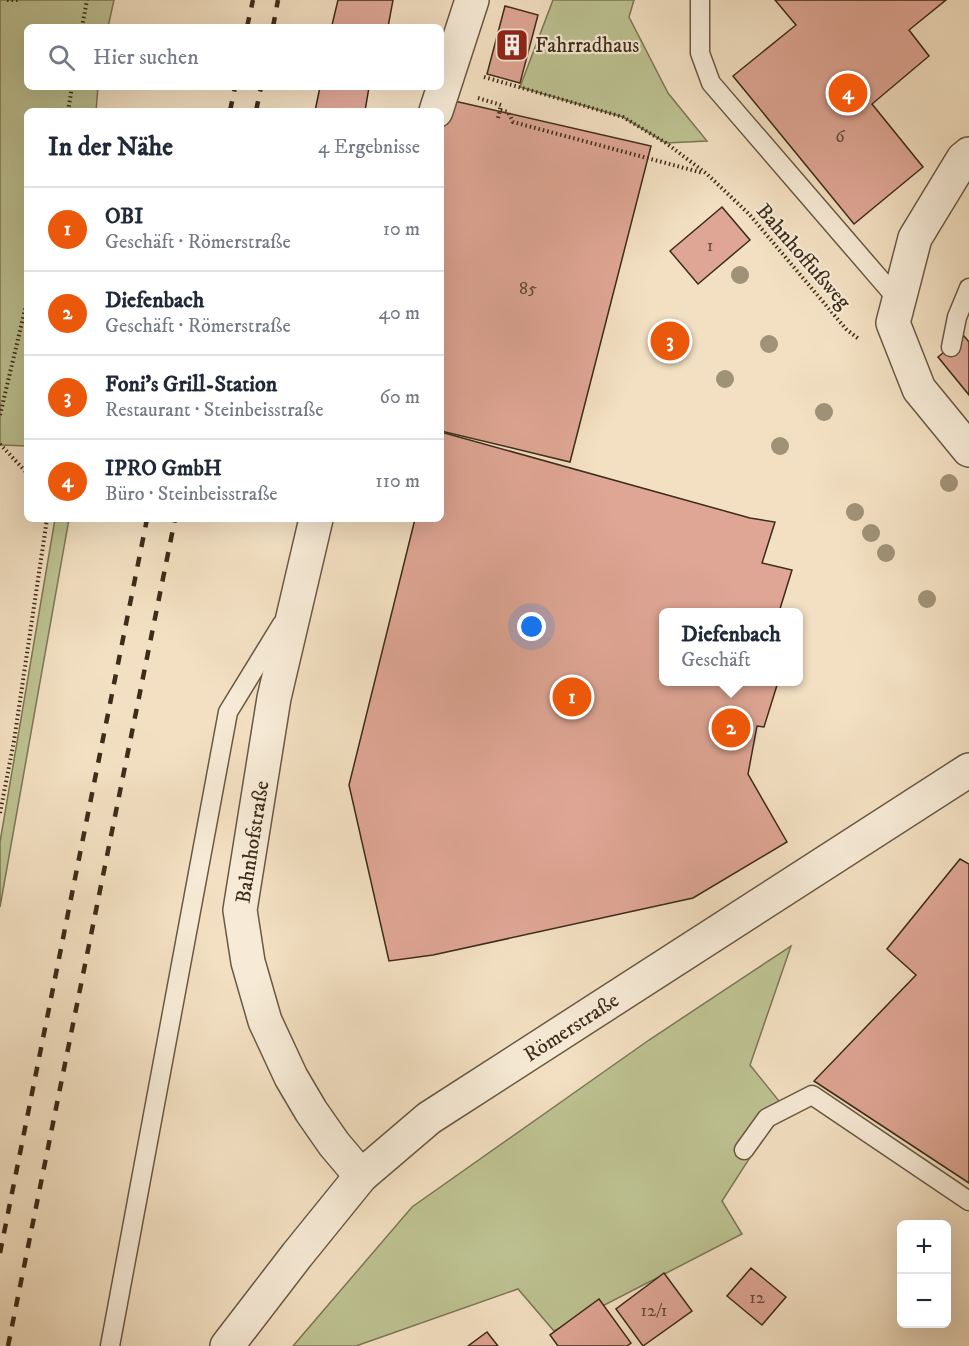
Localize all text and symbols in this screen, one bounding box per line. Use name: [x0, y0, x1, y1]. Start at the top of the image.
search box: [24, 24, 444, 90]
building icon: Fahrradhaus: [494, 27, 530, 63]
place label: Fahrradhaus: [535, 33, 639, 59]
icon: search: [45, 41, 78, 74]
text: Hier suchen: [93, 44, 199, 71]
pin: 4: [828, 70, 868, 116]
house number: 6: [835, 126, 845, 148]
text: In der Nähe: [48, 131, 173, 164]
text: 4 Ergebnisse: [318, 135, 420, 160]
street label: Bahnhoffußweg: [750, 198, 857, 315]
text: OBI: [105, 203, 143, 230]
text: 1: [64, 217, 71, 242]
text: 10 m: [383, 217, 420, 242]
text: Geschäft · Römerstraße: [105, 230, 291, 255]
house number: 1: [707, 235, 713, 257]
house number: 85: [519, 278, 537, 300]
text: Diefenbach: [105, 287, 204, 314]
text: 2: [63, 301, 72, 326]
text: 40 m: [378, 301, 420, 326]
text: Geschäft · Römerstraße: [105, 314, 291, 339]
pin: 3: [650, 318, 690, 364]
text: Foni's Grill-Station: [105, 371, 277, 398]
text: 3: [64, 385, 71, 410]
text: 60 m: [380, 385, 420, 410]
text: Restaurant · Steinbeisstraße: [105, 398, 323, 423]
text: IPRO GmbH: [105, 455, 222, 482]
text: 4: [62, 469, 73, 494]
text: 110 m: [375, 469, 420, 494]
text: Büro · Steinbeisstraße: [105, 482, 278, 507]
popup: [659, 608, 803, 686]
your location: [517, 612, 546, 641]
text: Diefenbach: [681, 621, 781, 648]
text: Geschäft: [681, 648, 751, 673]
pin: 1: [552, 674, 592, 720]
pin: 2: [712, 706, 750, 750]
street label: Bahnhofstraße: [230, 779, 276, 905]
street label: Römerstraße: [519, 987, 624, 1068]
map controls: [897, 1220, 951, 1328]
button: +: [897, 1220, 951, 1274]
button: −: [897, 1274, 951, 1328]
house number: 12: [749, 1287, 765, 1309]
house number: 12/1: [641, 1300, 667, 1322]

